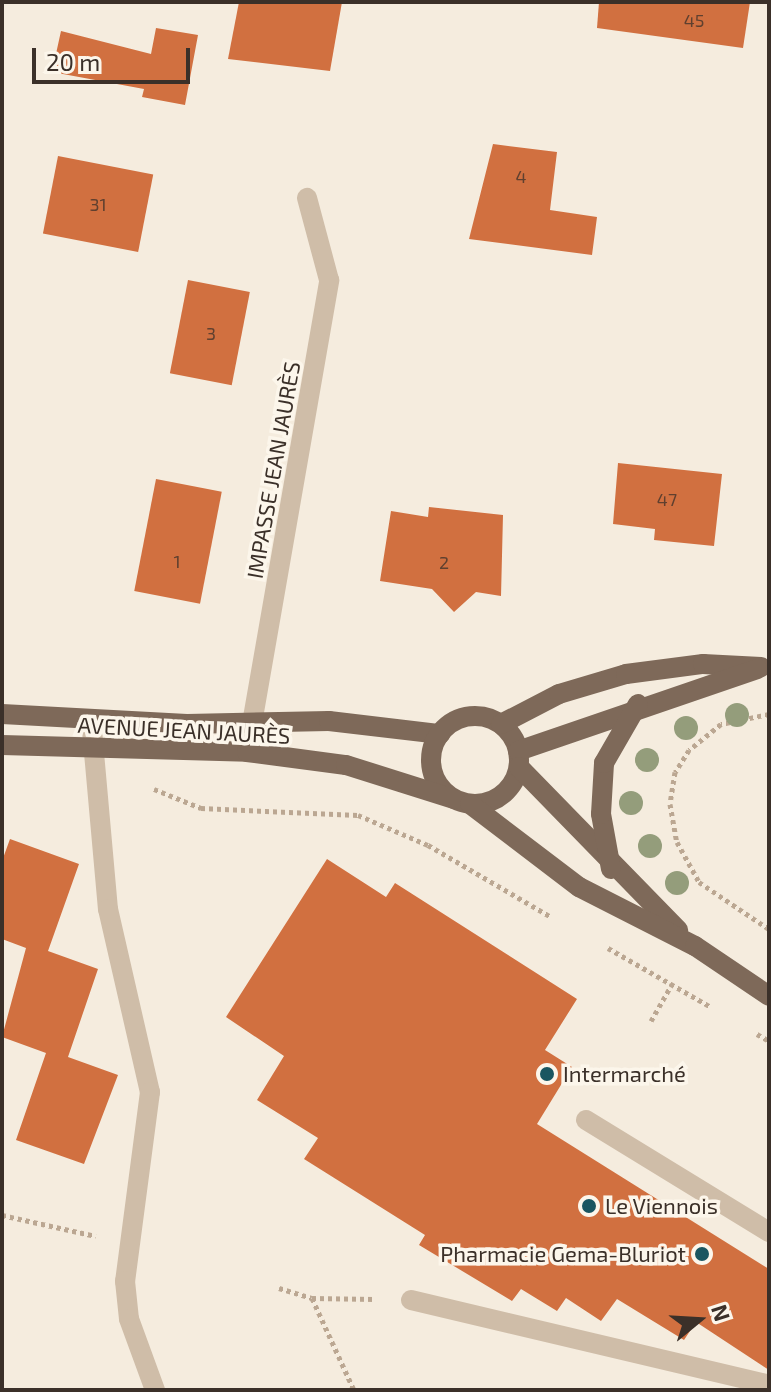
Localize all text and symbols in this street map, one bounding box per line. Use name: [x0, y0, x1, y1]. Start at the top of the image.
house number: 45: [684, 9, 704, 31]
scale bar: [36, 32, 194, 82]
text: 20 m: [46, 47, 100, 76]
house number: 4: [515, 165, 527, 187]
house number: 31: [89, 193, 107, 215]
house number: 3: [206, 322, 216, 344]
street label: IMPASSE JEAN JAURÈS: [241, 359, 305, 581]
house number: 47: [657, 488, 677, 510]
house number: 1: [173, 550, 181, 572]
house number: 2: [439, 551, 449, 573]
street label: AVENUE JEAN JAURÈS: [76, 711, 292, 749]
place label: Intermarché: [563, 1061, 686, 1087]
marker: Intermarché: [538, 1065, 556, 1083]
place label: Le Viennois: [605, 1193, 718, 1219]
marker: Le Viennois: [580, 1197, 598, 1215]
place label: Pharmacie Gema-Bluriot: [440, 1241, 686, 1267]
marker: Pharmacie Gema-Bluriot: [693, 1245, 711, 1263]
north arrow: [659, 1280, 739, 1360]
text: N: [707, 1301, 737, 1324]

